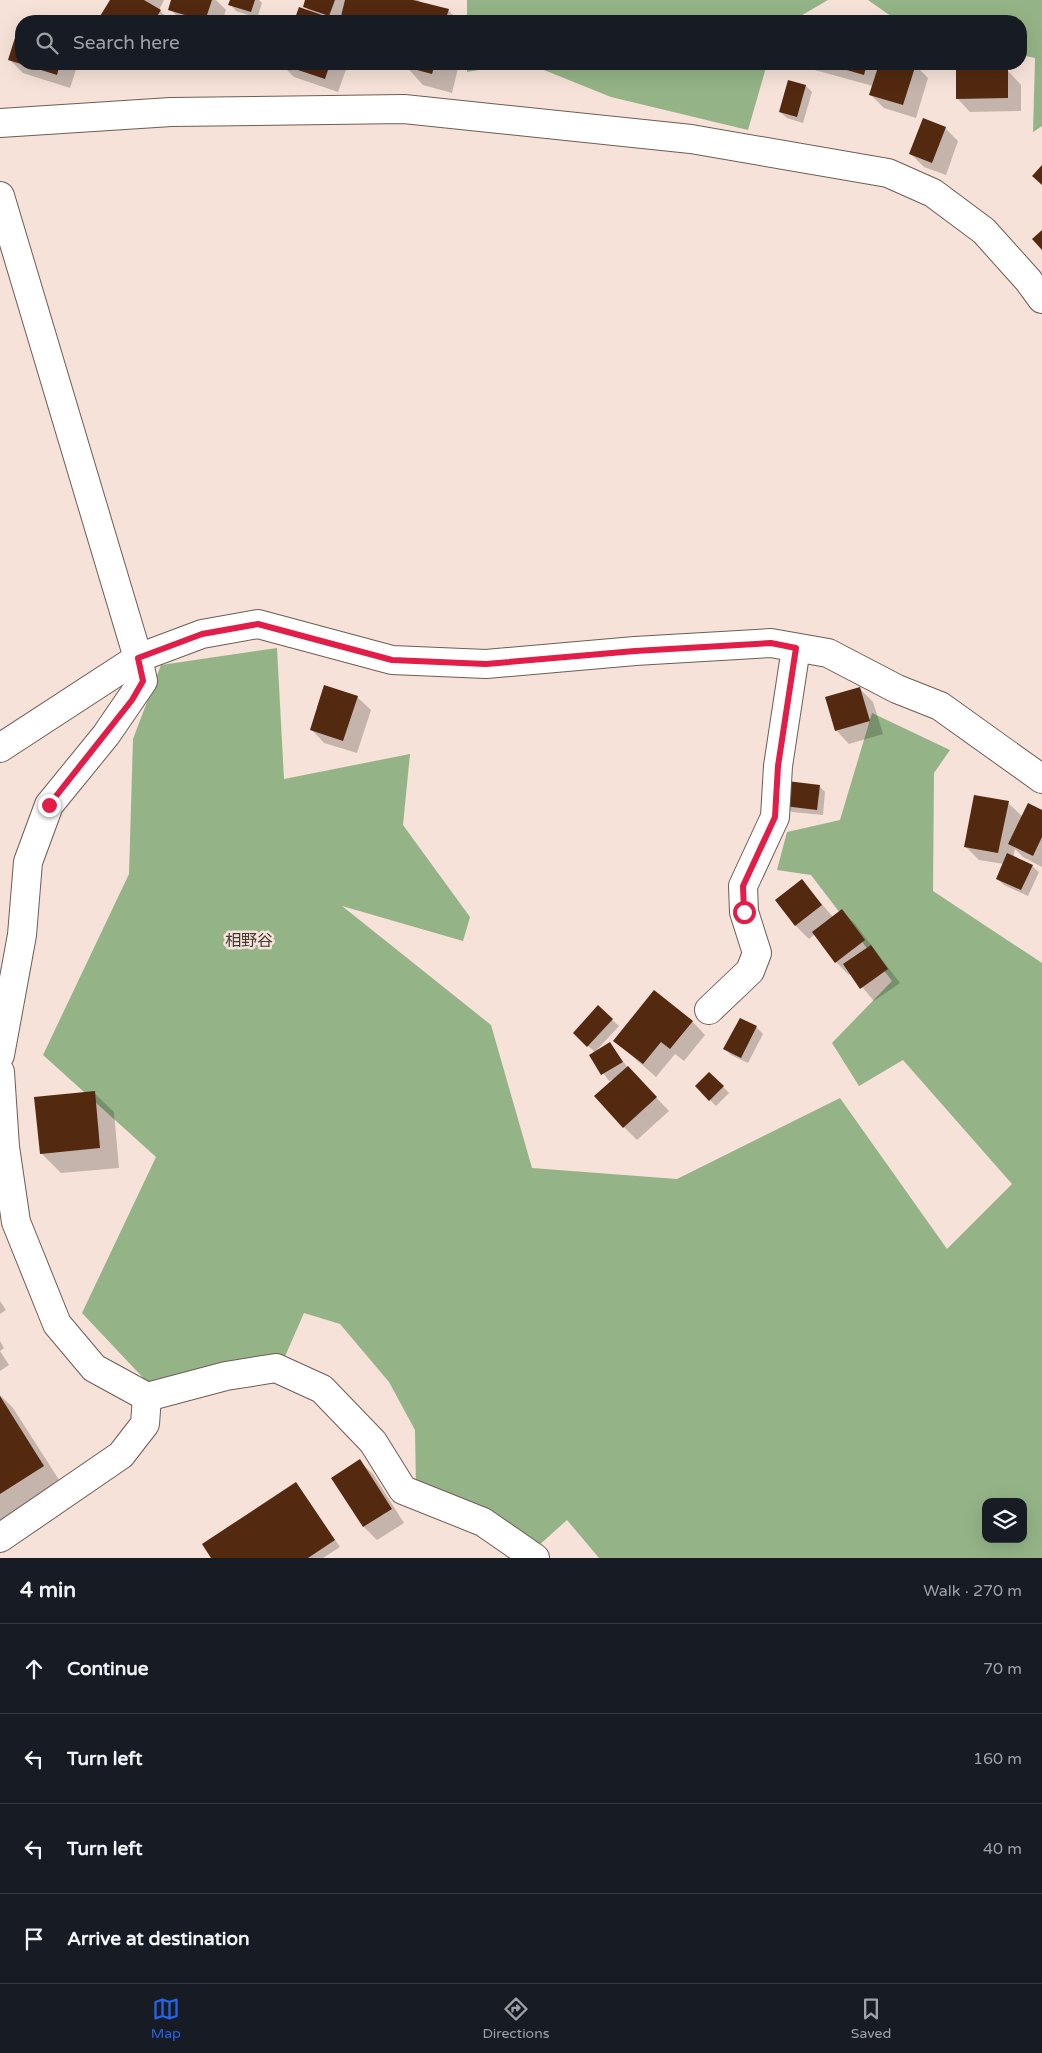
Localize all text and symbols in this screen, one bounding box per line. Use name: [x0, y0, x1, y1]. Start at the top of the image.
search box: [15, 15, 1027, 70]
icon: search: [33, 29, 61, 57]
text: Search here: [73, 32, 180, 54]
route end: [38, 794, 61, 817]
route start: [733, 901, 756, 924]
district label: 相野谷: [225, 931, 273, 951]
map controls: [982, 1498, 1027, 1543]
button: layers: [982, 1498, 1027, 1543]
text: 4 min: [20, 1578, 76, 1603]
text: Walk · 270 m: [923, 1581, 1022, 1601]
icon: ahead: [20, 1655, 48, 1683]
text: Continue: [67, 1658, 149, 1680]
text: 70 m: [983, 1659, 1022, 1679]
icon: left: [20, 1745, 48, 1773]
text: Turn left: [67, 1748, 143, 1770]
text: 160 m: [973, 1749, 1022, 1769]
icon: left: [20, 1835, 48, 1863]
text: Turn left: [67, 1838, 143, 1860]
text: 40 m: [983, 1839, 1022, 1859]
icon: arrive: [20, 1925, 48, 1953]
text: Arrive at destination: [67, 1928, 250, 1950]
tab: Map: [151, 1995, 181, 2042]
tab: Directions: [482, 1995, 549, 2042]
tab: Saved: [851, 1995, 891, 2042]

